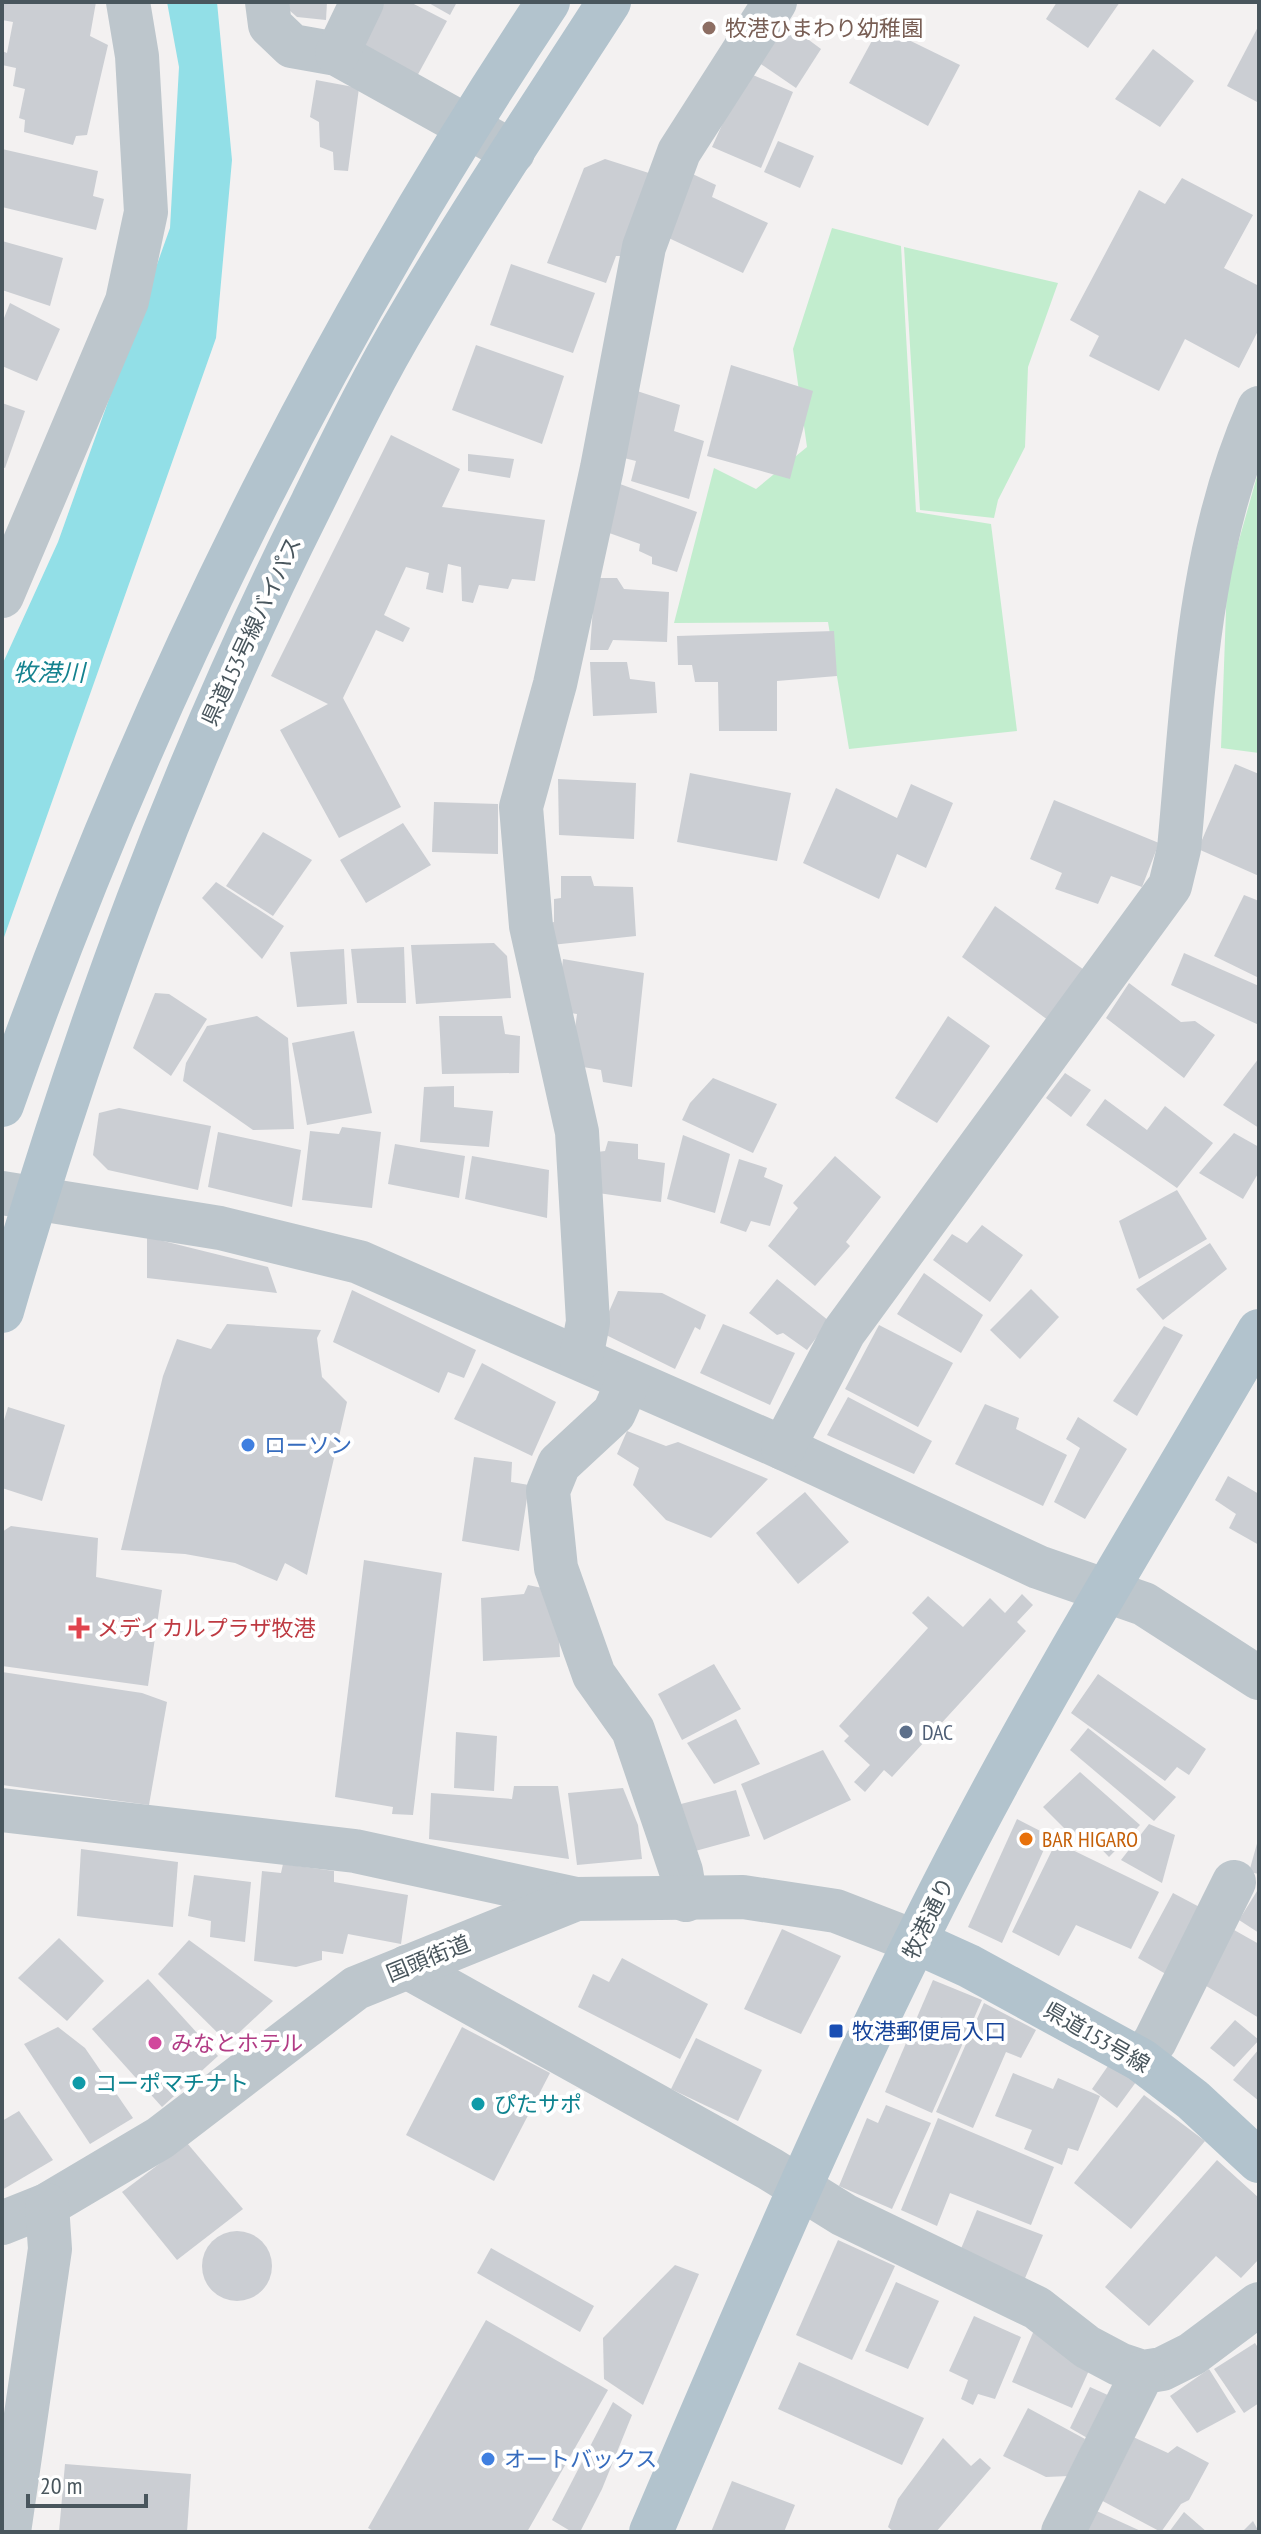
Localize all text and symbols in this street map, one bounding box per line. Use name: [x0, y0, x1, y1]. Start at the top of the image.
place label: 牧港ひまわり幼稚園: [725, 14, 923, 42]
marker: 牧港ひまわり幼稚園: [700, 19, 718, 37]
street label: 県道153号線バイパス: [195, 532, 307, 730]
water label: 牧港川: [13, 657, 88, 688]
place label: ローソン: [264, 1431, 352, 1459]
marker: ローソン: [239, 1436, 257, 1454]
place label: メディカルプラザ牧港: [97, 1614, 315, 1642]
marker: メディカルプラザ牧港: [68, 1617, 90, 1639]
place label: DAC: [922, 1718, 953, 1746]
marker: DAC: [897, 1723, 915, 1741]
place label: BAR HIGARO: [1042, 1825, 1138, 1853]
marker: BAR HIGARO: [1017, 1830, 1035, 1848]
street label: 牧港通り: [896, 1872, 960, 1964]
street label: 国頭街道: [382, 1929, 474, 1987]
street label: 県道153号線: [1039, 1995, 1155, 2079]
place label: 牧港郵便局入口: [852, 2017, 1006, 2045]
marker: 牧港郵便局入口: [827, 2022, 845, 2040]
place label: みなとホテル: [171, 2029, 303, 2057]
marker: みなとホテル: [146, 2034, 164, 2052]
place label: コーポマチナト: [95, 2069, 249, 2097]
marker: コーポマチナト: [70, 2074, 88, 2092]
place label: ぴたサポ: [494, 2090, 582, 2118]
marker: ぴたサポ: [469, 2095, 487, 2113]
place label: オートバックス: [504, 2445, 657, 2473]
marker: オートバックス: [479, 2450, 497, 2468]
scale bar: [28, 2458, 146, 2508]
text: 20 m: [40, 2470, 82, 2501]

